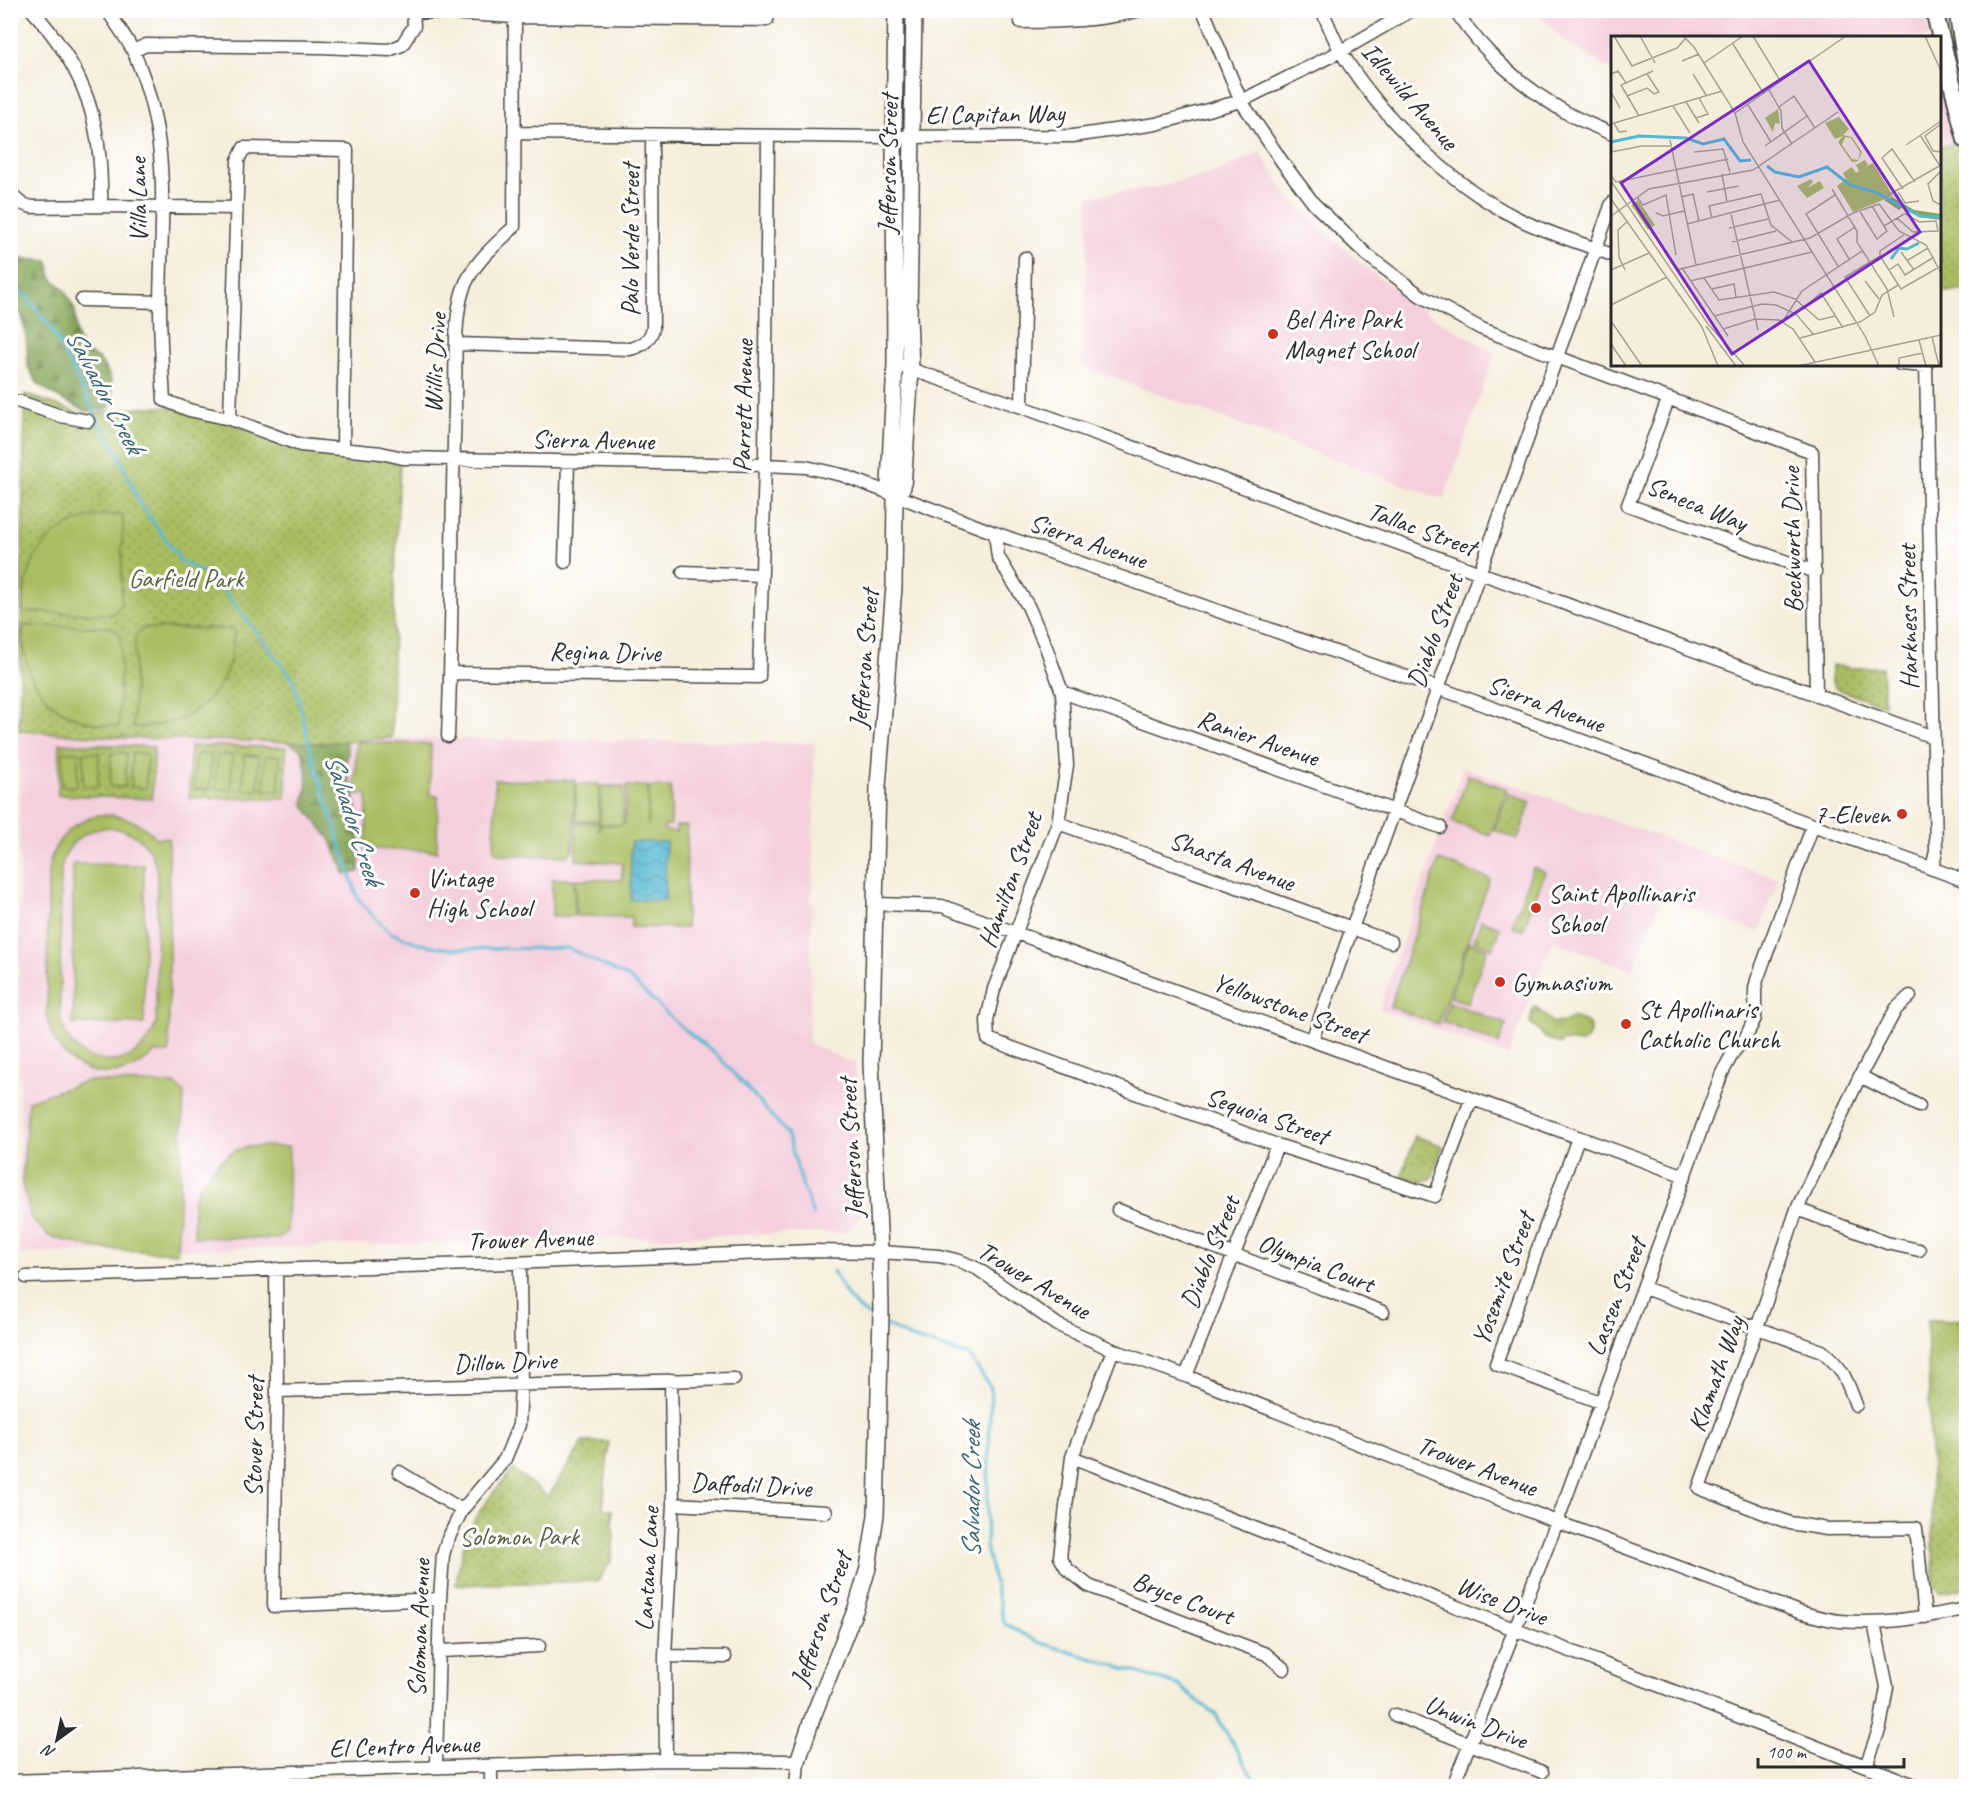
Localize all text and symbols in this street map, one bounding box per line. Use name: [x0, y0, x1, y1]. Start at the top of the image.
street label: Idlewild Avenue: [1354, 35, 1467, 158]
inset map: [1611, 36, 1941, 366]
street label: Jefferson Street: [870, 91, 906, 236]
street label: El Capitan Way: [925, 96, 1067, 132]
street label: Villa Lane: [121, 155, 155, 243]
street label: Palo Verde Street: [614, 160, 647, 316]
place label: Bel Aire Park Magnet School: [1285, 303, 1420, 366]
street label: Willis Drive: [416, 310, 454, 414]
water label: Salvador Creek: [58, 323, 154, 463]
marker: Bel Aire Park Magnet School: [1266, 327, 1280, 341]
street label: Parrett Avenue: [725, 338, 761, 473]
street label: Sierra Avenue: [532, 422, 656, 458]
street label: Beckworth Drive: [1774, 465, 1810, 613]
street label: Seneca Way: [1642, 469, 1754, 540]
street label: Tallac Street: [1363, 494, 1484, 565]
street label: Sierra Avenue: [1025, 506, 1153, 577]
street label: Harkness Street: [1890, 542, 1926, 690]
park label: Garfield Park: [128, 562, 245, 595]
street label: Diablo Street: [1399, 568, 1471, 692]
street label: Jefferson Street: [841, 585, 887, 732]
street label: Regina Drive: [549, 635, 663, 669]
street label: Sierra Avenue: [1483, 668, 1610, 741]
street label: Ranier Avenue: [1193, 702, 1324, 775]
water label: Salvador Creek: [317, 749, 393, 893]
place label: 7-Eleven: [1814, 798, 1891, 831]
street label: Hamilton Street: [970, 806, 1051, 952]
marker: 7-Eleven: [1895, 807, 1909, 821]
street label: Shasta Avenue: [1165, 823, 1300, 899]
place label: Vintage High School: [427, 862, 536, 925]
place label: Saint Apollinaris School: [1548, 877, 1696, 940]
marker: Vintage High School: [408, 886, 422, 900]
marker: Saint Apollinaris School: [1529, 901, 1543, 915]
street label: Yellowstone Street: [1209, 965, 1375, 1052]
place label: Gymnasium: [1512, 966, 1614, 999]
marker: Gymnasium: [1493, 975, 1507, 989]
place label: St Apollinaris Catholic Church: [1638, 993, 1781, 1056]
marker: St Apollinaris Catholic Church: [1619, 1017, 1633, 1031]
street label: Jefferson Street: [831, 1074, 871, 1221]
street label: Sequoia Street: [1201, 1080, 1336, 1153]
street label: Diablo Street: [1173, 1189, 1248, 1313]
street label: Yosemite Street: [1464, 1205, 1543, 1350]
street label: Trower Avenue: [467, 1220, 595, 1258]
street label: Olympia Court: [1253, 1226, 1381, 1301]
street label: Lassen Street: [1579, 1230, 1655, 1360]
street label: Trower Avenue: [972, 1233, 1098, 1327]
street label: Klamath Way: [1680, 1310, 1753, 1436]
street label: Dillon Drive: [453, 1344, 559, 1380]
street label: Stover Street: [236, 1373, 272, 1497]
water label: Salvador Creek: [954, 1417, 988, 1558]
street label: Trower Avenue: [1412, 1428, 1543, 1504]
street label: Daffodil Drive: [690, 1465, 814, 1505]
street label: Lantana Lane: [627, 1504, 667, 1632]
park label: Solomon Park: [459, 1520, 580, 1553]
street label: Jefferson Street: [782, 1544, 860, 1692]
street label: Solomon Avenue: [400, 1557, 438, 1698]
street label: Bryce Court: [1128, 1564, 1240, 1633]
street label: Wise Drive: [1452, 1569, 1554, 1634]
street label: Unwin Drive: [1420, 1687, 1533, 1757]
north arrow: [27, 1710, 87, 1770]
street label: El Centro Avenue: [328, 1727, 481, 1765]
scale bar: [1758, 1731, 1904, 1769]
text: N: [37, 1739, 59, 1763]
text: 100 m: [1767, 1741, 1808, 1763]

